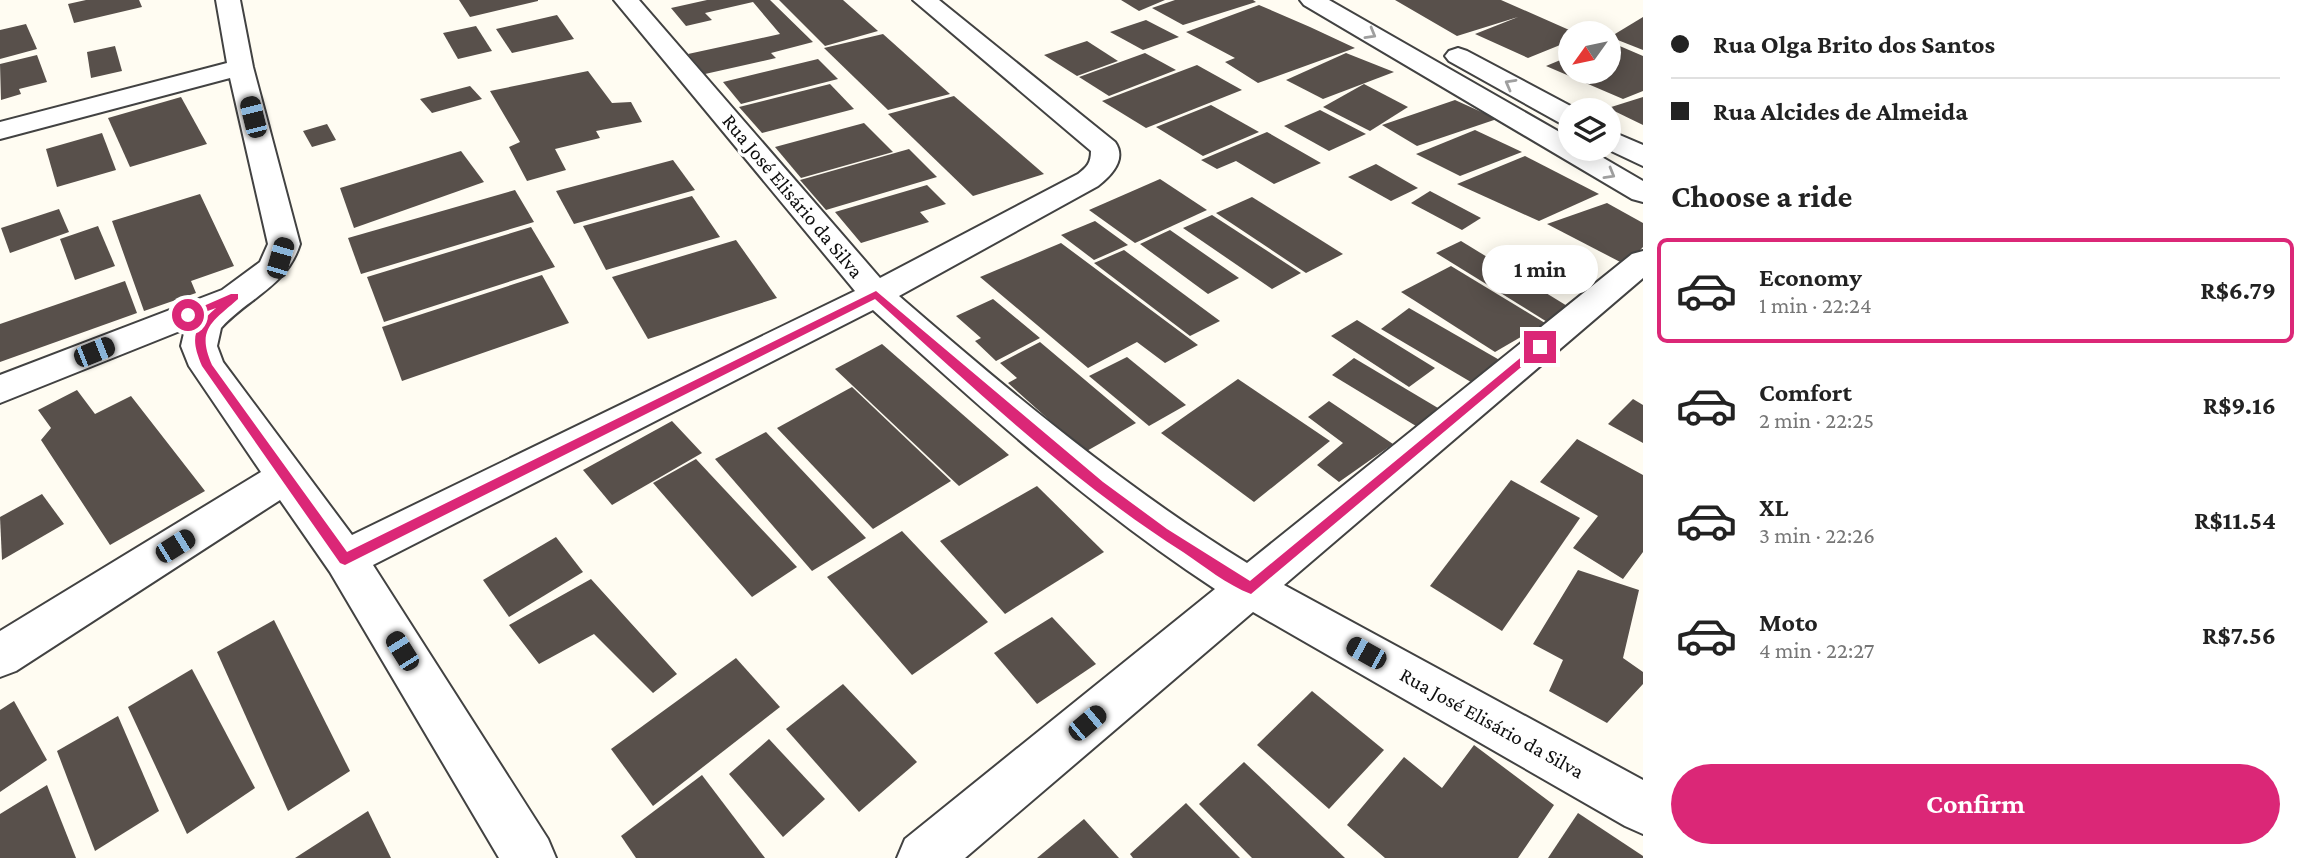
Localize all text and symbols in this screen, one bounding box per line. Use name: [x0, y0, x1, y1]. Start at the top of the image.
north arrow: [1558, 21, 1620, 84]
map controls: [1558, 21, 1621, 161]
one-way arrow: [1364, 26, 1377, 39]
text: Rua Olga Brito dos Santos: [1713, 30, 1995, 59]
one-way arrow: [1505, 79, 1517, 92]
car: [238, 94, 269, 140]
text: Rua Alcides de Almeida: [1713, 97, 1968, 126]
button: layers: [1558, 98, 1621, 161]
street label: Rua José Elisário da Silva: [717, 109, 869, 283]
one-way arrow: [1602, 166, 1615, 179]
text: Choose a ride: [1671, 178, 1852, 214]
car: [265, 235, 296, 281]
callout: 1 min: [1482, 246, 1598, 294]
text: 1 min: [1514, 256, 1566, 282]
icon: car: [1675, 259, 1738, 322]
text: Economy: [1759, 263, 1862, 292]
text: R$6.79: [2200, 276, 2276, 305]
text: 1 min · 22:24: [1759, 292, 1872, 318]
route start: [172, 299, 204, 331]
route end: [1524, 331, 1556, 363]
car: [71, 334, 118, 370]
icon: car: [1675, 374, 1738, 437]
text: Comfort: [1759, 378, 1852, 407]
text: R$9.16: [2203, 391, 2276, 420]
text: 2 min · 22:25: [1759, 407, 1874, 433]
icon: car: [1675, 489, 1738, 552]
text: XL: [1759, 493, 1788, 522]
text: R$11.54: [2194, 506, 2276, 535]
text: 3 min · 22:26: [1759, 522, 1875, 548]
car: [152, 526, 199, 566]
icon: car: [1675, 604, 1738, 667]
text: Moto: [1759, 608, 1818, 637]
text: R$7.56: [2202, 621, 2276, 650]
car: [382, 628, 423, 674]
car: [1343, 634, 1390, 672]
text: 4 min · 22:27: [1759, 637, 1874, 663]
street label: Rua José Elisário da Silva: [1396, 662, 1588, 784]
car: [1065, 701, 1110, 745]
button: Confirm: [1671, 764, 2280, 844]

